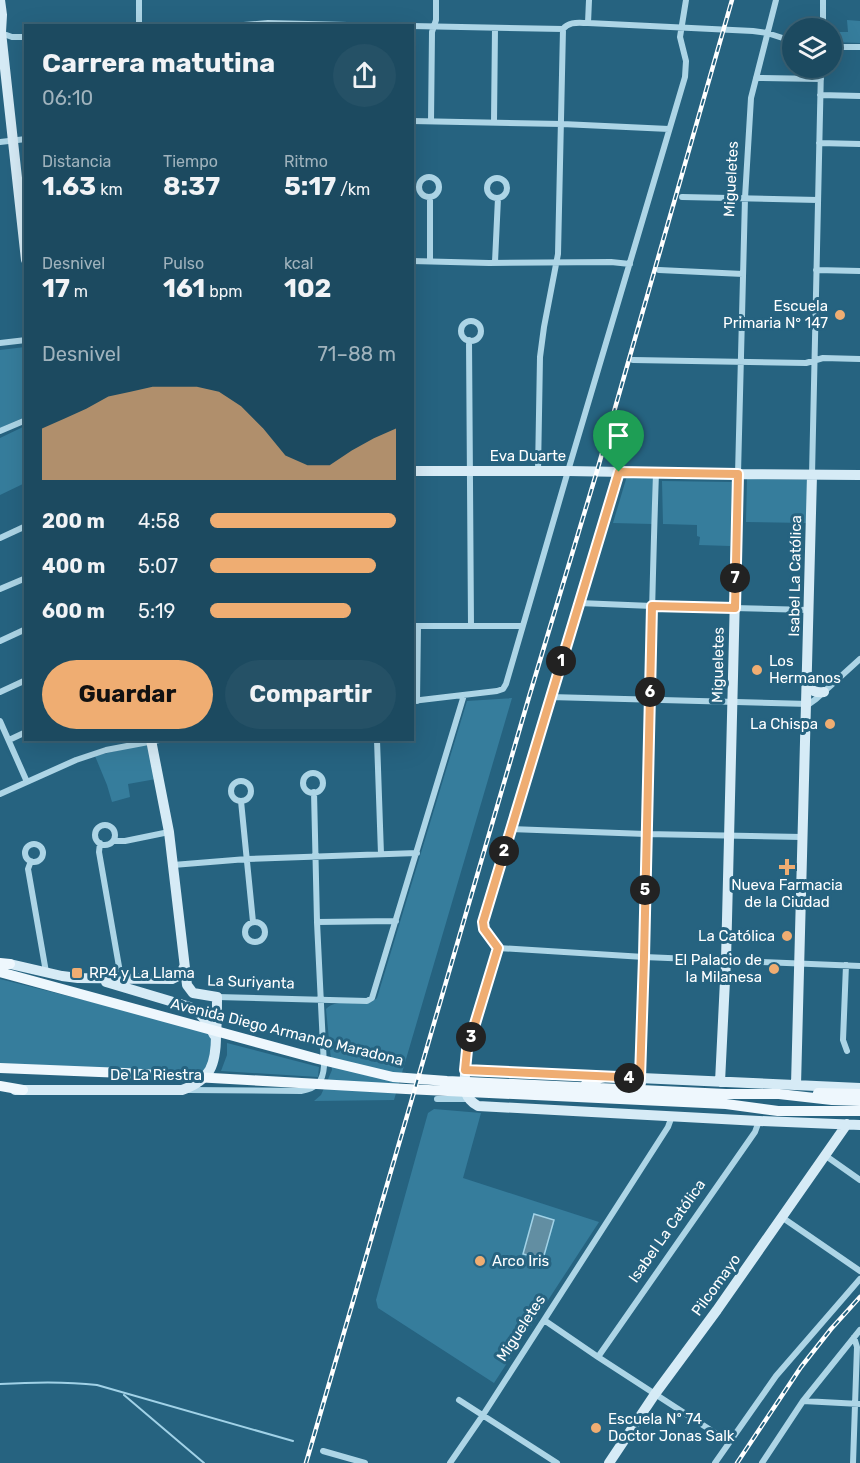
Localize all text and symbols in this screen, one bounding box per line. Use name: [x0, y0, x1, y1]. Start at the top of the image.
map controls: [782, 18, 842, 78]
button: layers: [782, 18, 842, 78]
button: share: [333, 44, 396, 107]
text: Carrera matutina: [42, 47, 275, 79]
text: 06:10: [42, 86, 93, 110]
street label: Migueletes: [720, 140, 742, 217]
text: Distancia: [42, 152, 111, 171]
text: Tiempo: [163, 152, 218, 171]
text: Ritmo: [284, 152, 328, 171]
text: 1.63: [42, 171, 96, 202]
text: 8:37: [163, 171, 220, 202]
text: 5:17: [284, 171, 336, 202]
text: km: [96, 180, 123, 199]
text: /km: [336, 180, 370, 199]
text: Desnivel: [42, 254, 105, 273]
text: Pulso: [163, 254, 204, 273]
text: kcal: [284, 254, 313, 273]
text: 17: [42, 273, 70, 304]
text: 161: [163, 273, 205, 304]
text: 102: [284, 273, 332, 304]
text: m: [70, 282, 88, 301]
text: bpm: [205, 282, 242, 301]
place label: Escuela Primaria N° 147: [723, 297, 828, 332]
marker: Escuela Primaria N° 147: [833, 308, 847, 322]
text: Desnivel: [42, 342, 121, 366]
text: 71–88 m: [318, 342, 396, 366]
pin: [593, 410, 644, 472]
icon: arrive: [602, 419, 635, 452]
street label: Eva Duarte: [490, 447, 566, 465]
text: 200 m: [42, 509, 105, 533]
text: 4:58: [138, 509, 180, 533]
street label: Isabel La Católica: [785, 515, 805, 637]
text: 400 m: [42, 554, 105, 578]
text: 5:07: [138, 554, 178, 578]
pin: 7: [720, 563, 750, 593]
text: 7: [730, 568, 740, 587]
text: 600 m: [42, 599, 105, 623]
text: 5:19: [138, 599, 175, 623]
street label: Migueletes: [708, 627, 728, 703]
pin: 1: [546, 646, 576, 676]
text: 1: [557, 651, 565, 670]
place label: Los Hermanos: [769, 652, 841, 687]
button: Guardar: [42, 660, 213, 729]
button: Compartir: [225, 660, 396, 729]
marker: Los Hermanos: [750, 663, 764, 677]
pin: 6: [635, 677, 665, 707]
text: 6: [645, 682, 655, 701]
place label: La Chispa: [750, 715, 818, 733]
marker: La Chispa: [823, 717, 837, 731]
pin: 2: [489, 836, 519, 866]
text: 2: [499, 841, 509, 860]
marker: Nueva Farmacia de la Ciudad: [780, 860, 794, 874]
pin: 5: [630, 875, 660, 905]
place label: Nueva Farmacia de la Ciudad: [731, 876, 843, 911]
text: 5: [640, 880, 650, 899]
place label: La Católica: [698, 927, 775, 945]
marker: La Católica: [780, 929, 794, 943]
place label: El Palacio de la Milanesa: [674, 951, 762, 986]
marker: El Palacio de la Milanesa: [767, 962, 781, 976]
place label: RP4 y La Llama: [89, 964, 195, 982]
marker: RP4 y La Llama: [70, 966, 84, 980]
street label: La Suriyanta: [207, 971, 295, 993]
street label: Avenida Diego Armando Maradona: [169, 994, 405, 1070]
pin: 3: [456, 1022, 486, 1052]
text: 3: [466, 1027, 476, 1046]
pin: 4: [614, 1063, 644, 1093]
street label: De La Riestra: [110, 1066, 202, 1084]
text: 4: [624, 1068, 634, 1087]
street label: Isabel La Católica: [625, 1176, 709, 1286]
street label: Pilcomayo: [688, 1251, 744, 1319]
place label: Arco Iris: [492, 1252, 550, 1270]
marker: Arco Iris: [473, 1254, 487, 1268]
street label: Migueletes: [493, 1291, 549, 1365]
place label: Escuela Nº 74 Doctor Jonas Salk: [608, 1410, 735, 1445]
marker: Escuela Nº 74 Doctor Jonas Salk: [589, 1421, 603, 1435]

